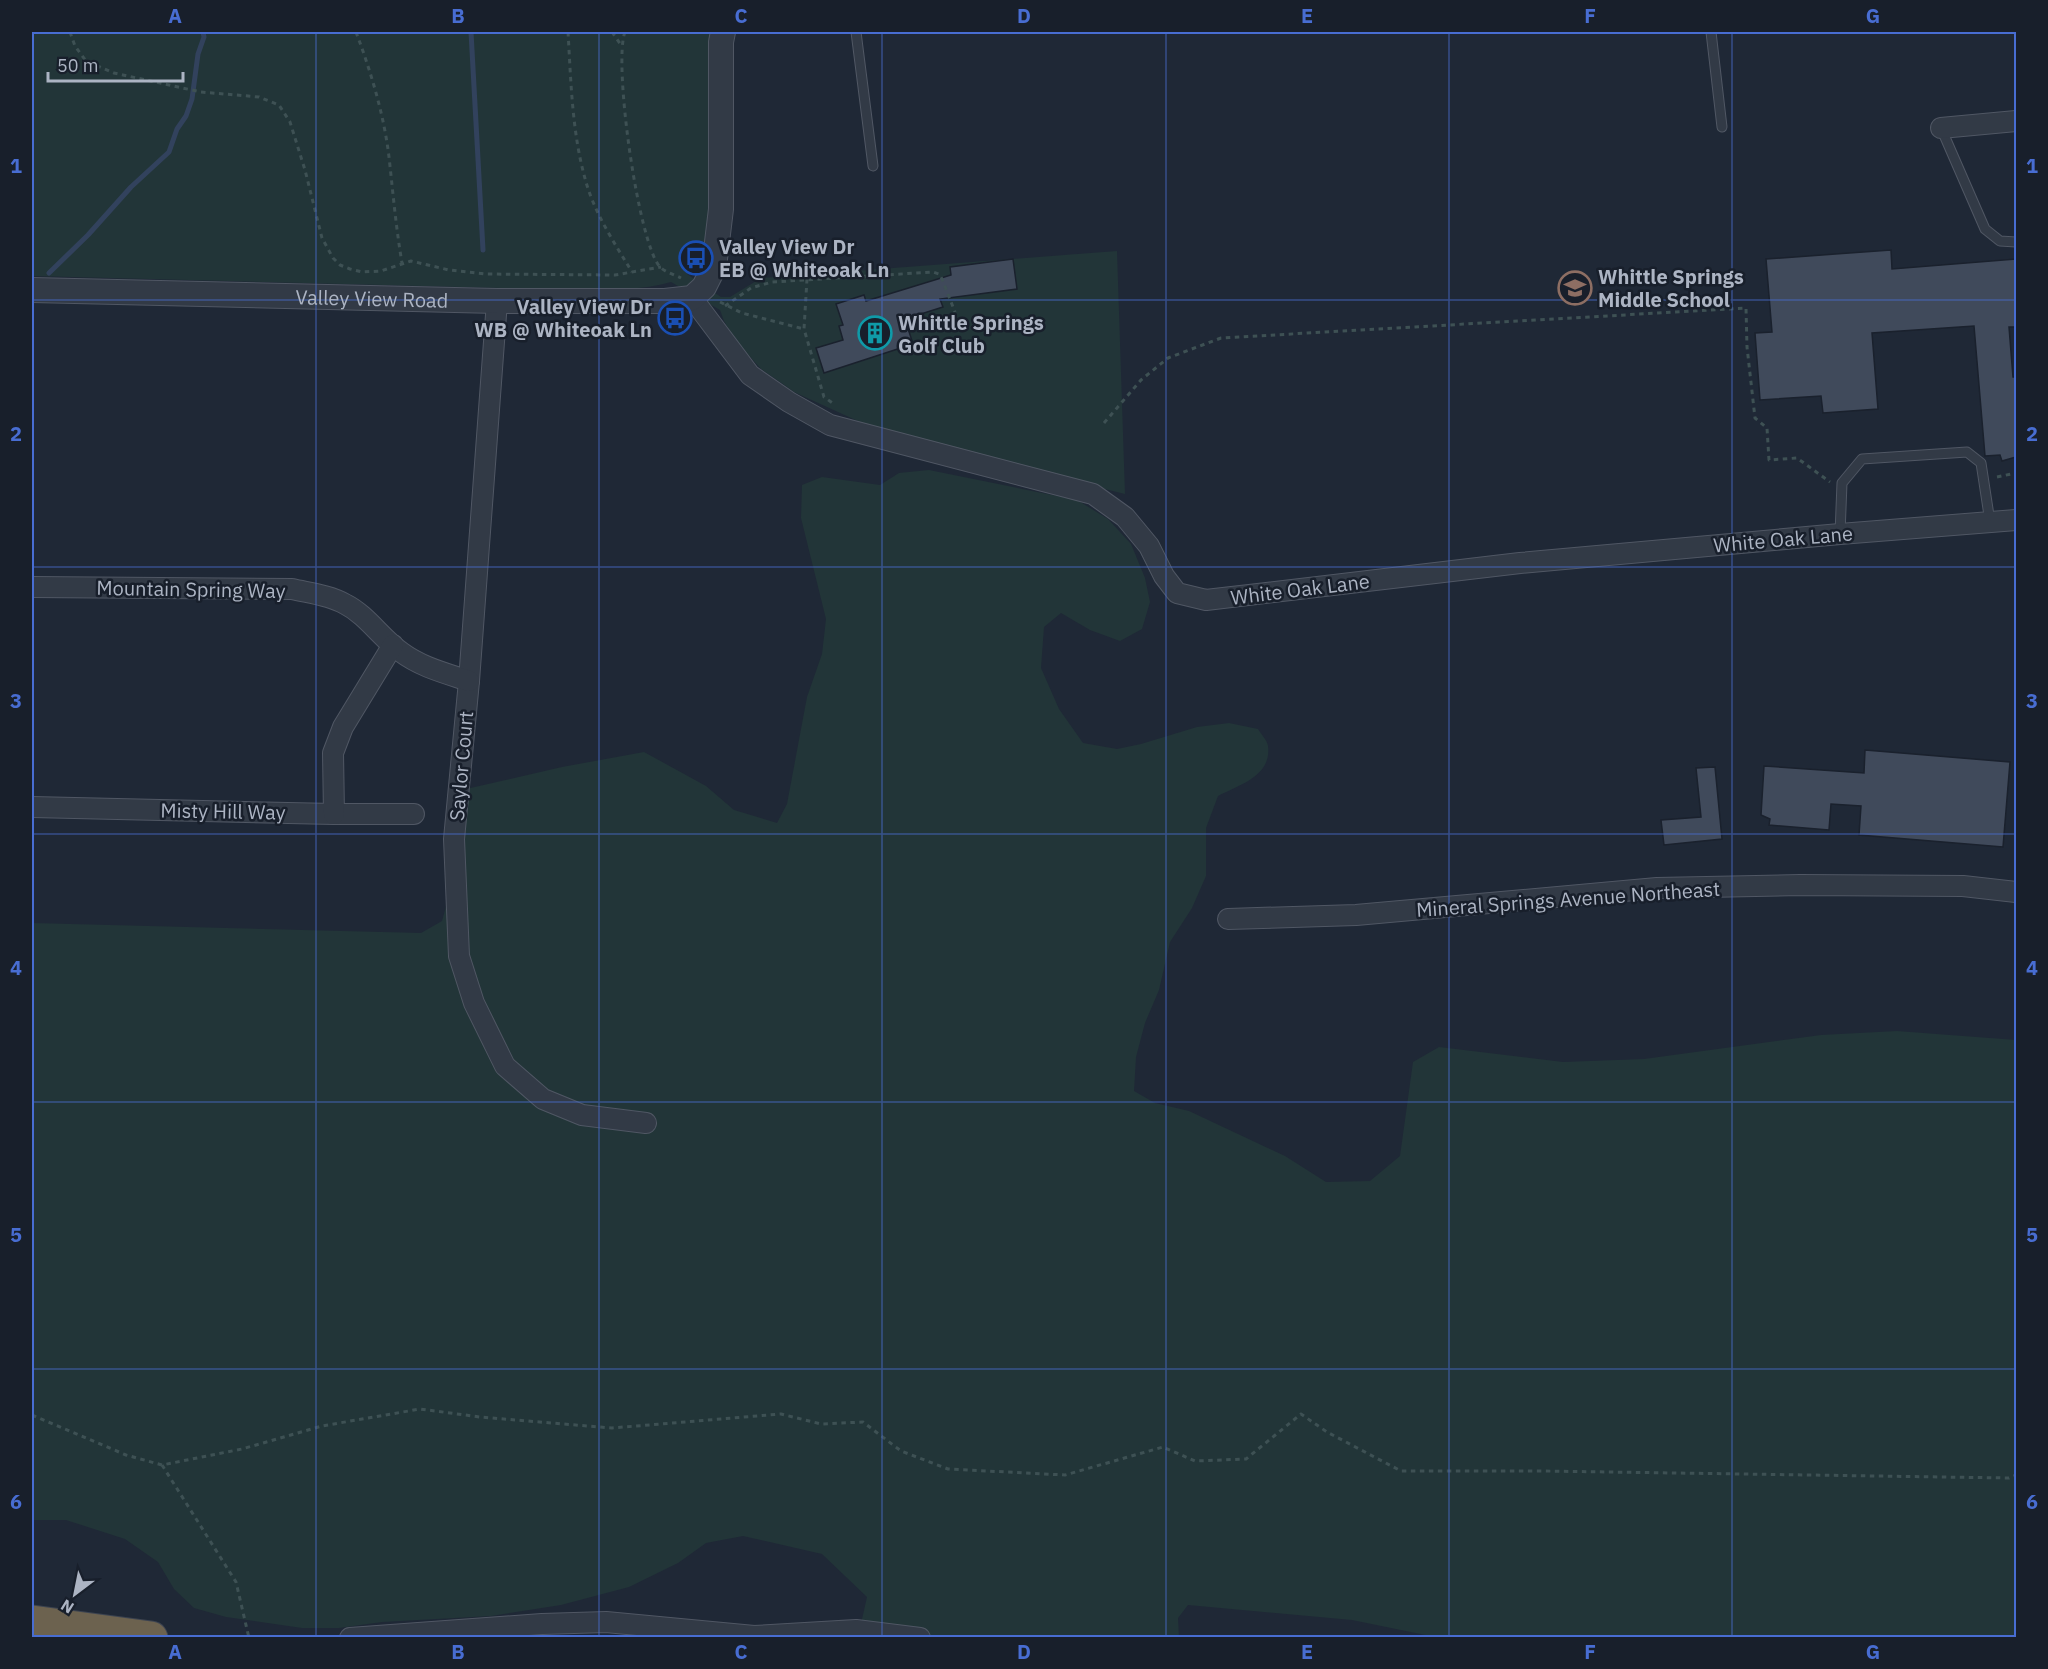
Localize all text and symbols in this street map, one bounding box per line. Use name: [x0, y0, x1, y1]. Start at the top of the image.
text: A: [168, 2, 182, 29]
text: B: [451, 2, 465, 29]
text: C: [734, 2, 748, 29]
text: D: [1017, 2, 1031, 29]
text: E: [1301, 2, 1313, 29]
text: F: [1584, 2, 1596, 29]
text: G: [1866, 2, 1880, 29]
scale bar: [48, 45, 183, 83]
text: 50 m: [57, 54, 99, 77]
text: 1: [10, 152, 22, 179]
text: 1: [2026, 152, 2038, 179]
place label: Valley View Dr EB @ Whiteoak Ln: [719, 233, 889, 283]
bus stop icon: Valley View Dr EB @ Whiteoak Ln: [678, 240, 714, 276]
place label: Whittle Springs Middle School: [1598, 263, 1744, 313]
school or university icon: Whittle Springs Middle School: [1557, 270, 1593, 306]
street label: Valley View Road: [295, 283, 449, 313]
place label: Valley View Dr WB @ Whiteoak Ln: [474, 293, 652, 343]
bus stop icon: Valley View Dr WB @ Whiteoak Ln: [657, 300, 693, 336]
place label: Whittle Springs Golf Club: [898, 309, 1044, 359]
building icon: Whittle Springs Golf Club: [857, 315, 893, 351]
text: 2: [10, 420, 22, 447]
text: 2: [2026, 420, 2038, 447]
street label: White Oak Lane: [1712, 519, 1854, 559]
street label: White Oak Lane: [1229, 567, 1371, 611]
street label: Mountain Spring Way: [96, 574, 286, 604]
text: 3: [10, 687, 22, 714]
text: 3: [2026, 687, 2038, 714]
street label: Saylor Court: [443, 710, 479, 822]
street label: Misty Hill Way: [160, 796, 286, 826]
street label: Mineral Springs Avenue Northeast: [1415, 875, 1721, 923]
text: 4: [10, 954, 22, 981]
text: 4: [2026, 954, 2038, 981]
text: 5: [10, 1221, 22, 1248]
text: 5: [2026, 1221, 2038, 1248]
text: 6: [10, 1488, 22, 1515]
text: 6: [2026, 1488, 2038, 1515]
north arrow: [45, 1564, 105, 1624]
text: N: [57, 1595, 77, 1618]
text: A: [168, 1638, 182, 1665]
text: B: [451, 1638, 465, 1665]
text: C: [734, 1638, 748, 1665]
text: D: [1017, 1638, 1031, 1665]
text: E: [1301, 1638, 1313, 1665]
text: F: [1584, 1638, 1596, 1665]
text: G: [1866, 1638, 1880, 1665]

